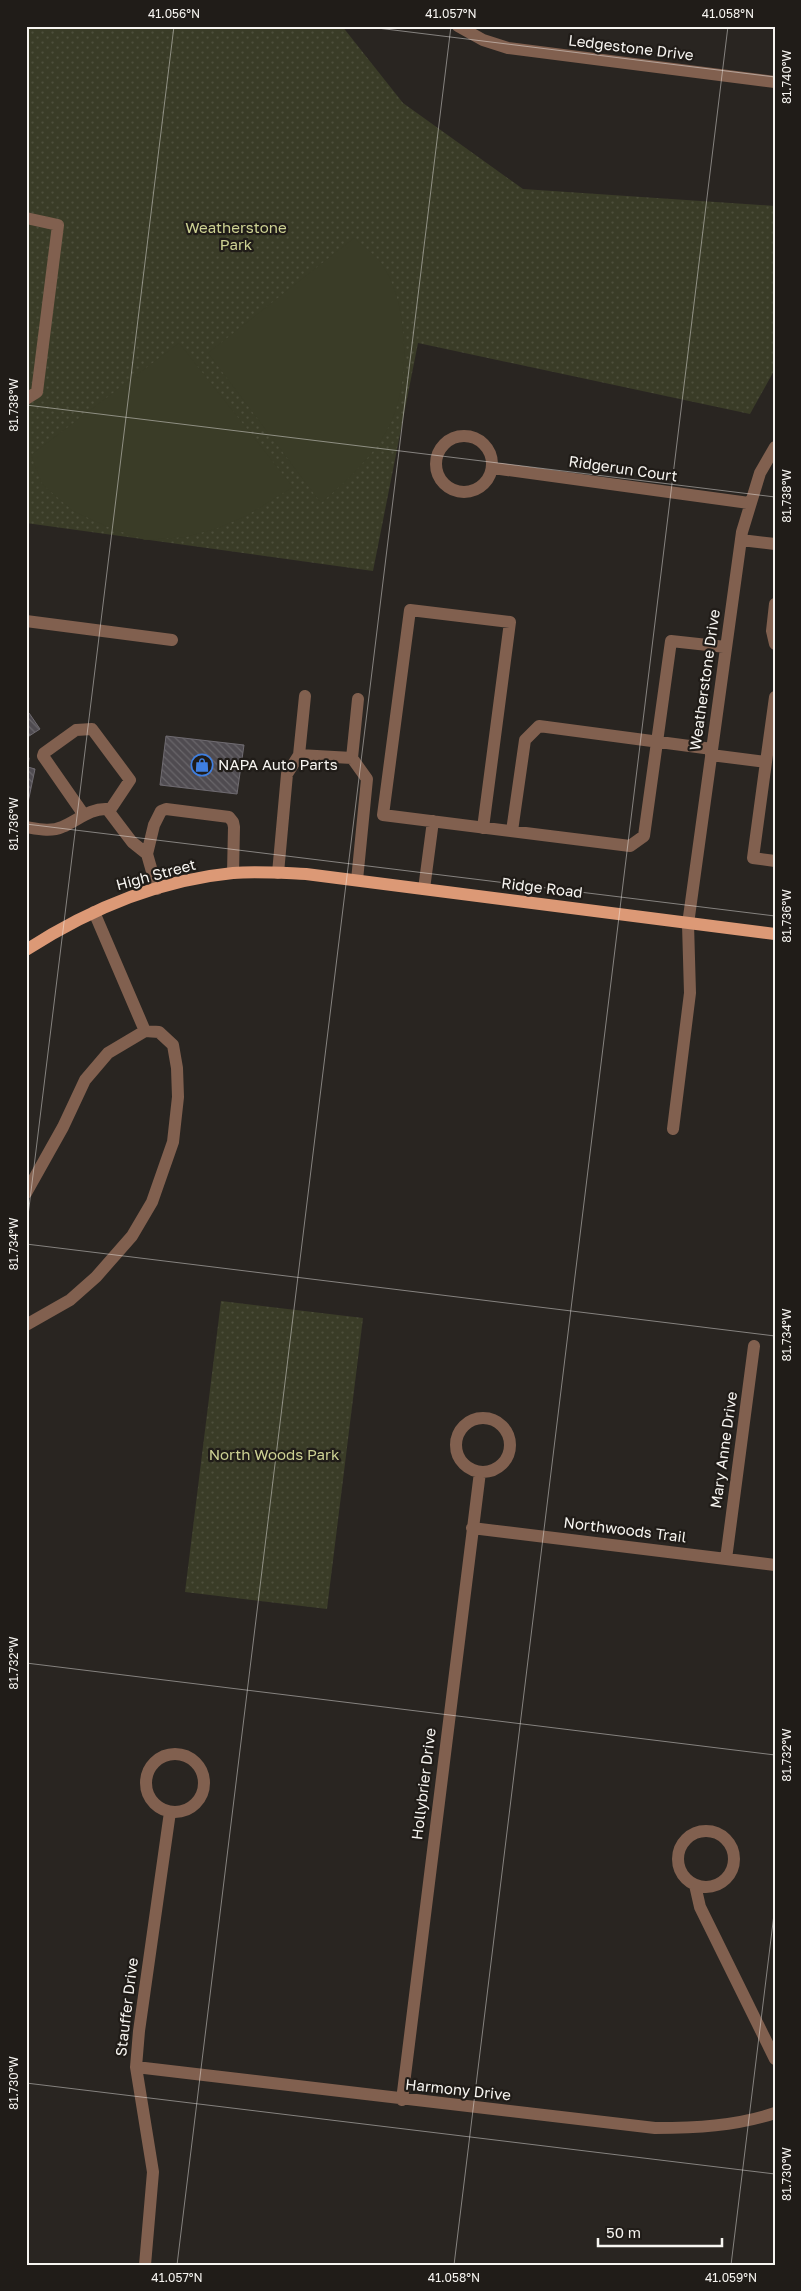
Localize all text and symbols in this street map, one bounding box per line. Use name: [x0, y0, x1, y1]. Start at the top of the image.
text: 41.056°N: [148, 6, 200, 21]
text: 41.057°N: [425, 6, 477, 21]
text: 41.058°N: [702, 6, 754, 21]
street label: Ledgestone Drive: [567, 30, 695, 64]
text: 81.740°W: [779, 49, 794, 104]
park label: Weatherstone Park: [185, 218, 287, 253]
text: 81.738°W: [6, 378, 21, 432]
street label: Ridgerun Court: [568, 451, 679, 485]
text: 81.738°W: [779, 469, 794, 523]
street label: Weatherstone Drive: [685, 608, 723, 752]
shop icon: NAPA Auto Parts: [190, 753, 214, 777]
place label: NAPA Auto Parts: [218, 755, 338, 773]
text: 81.736°W: [6, 797, 21, 851]
street label: High Street: [114, 855, 198, 893]
street label: Ridge Road: [500, 873, 584, 901]
text: 81.736°W: [779, 889, 794, 943]
text: 81.734°W: [6, 1217, 21, 1271]
text: 81.734°W: [779, 1308, 794, 1362]
street label: Mary Anne Drive: [706, 1390, 740, 1510]
park label: North Woods Park: [209, 1445, 340, 1463]
street label: Northwoods Trail: [563, 1513, 688, 1545]
text: 81.732°W: [6, 1636, 21, 1690]
street label: Hollybrier Drive: [407, 1727, 439, 1841]
text: 81.732°W: [779, 1728, 794, 1782]
street label: Stauffer Drive: [111, 1956, 141, 2057]
text: 81.730°W: [6, 2056, 21, 2110]
street label: Harmony Drive: [404, 2075, 512, 2104]
text: 81.730°W: [779, 2147, 794, 2201]
scale bar: [598, 2216, 722, 2248]
text: 50 m: [606, 2223, 641, 2241]
text: 41.057°N: [151, 2270, 203, 2285]
text: 41.058°N: [428, 2270, 480, 2285]
text: 41.059°N: [705, 2270, 757, 2285]

